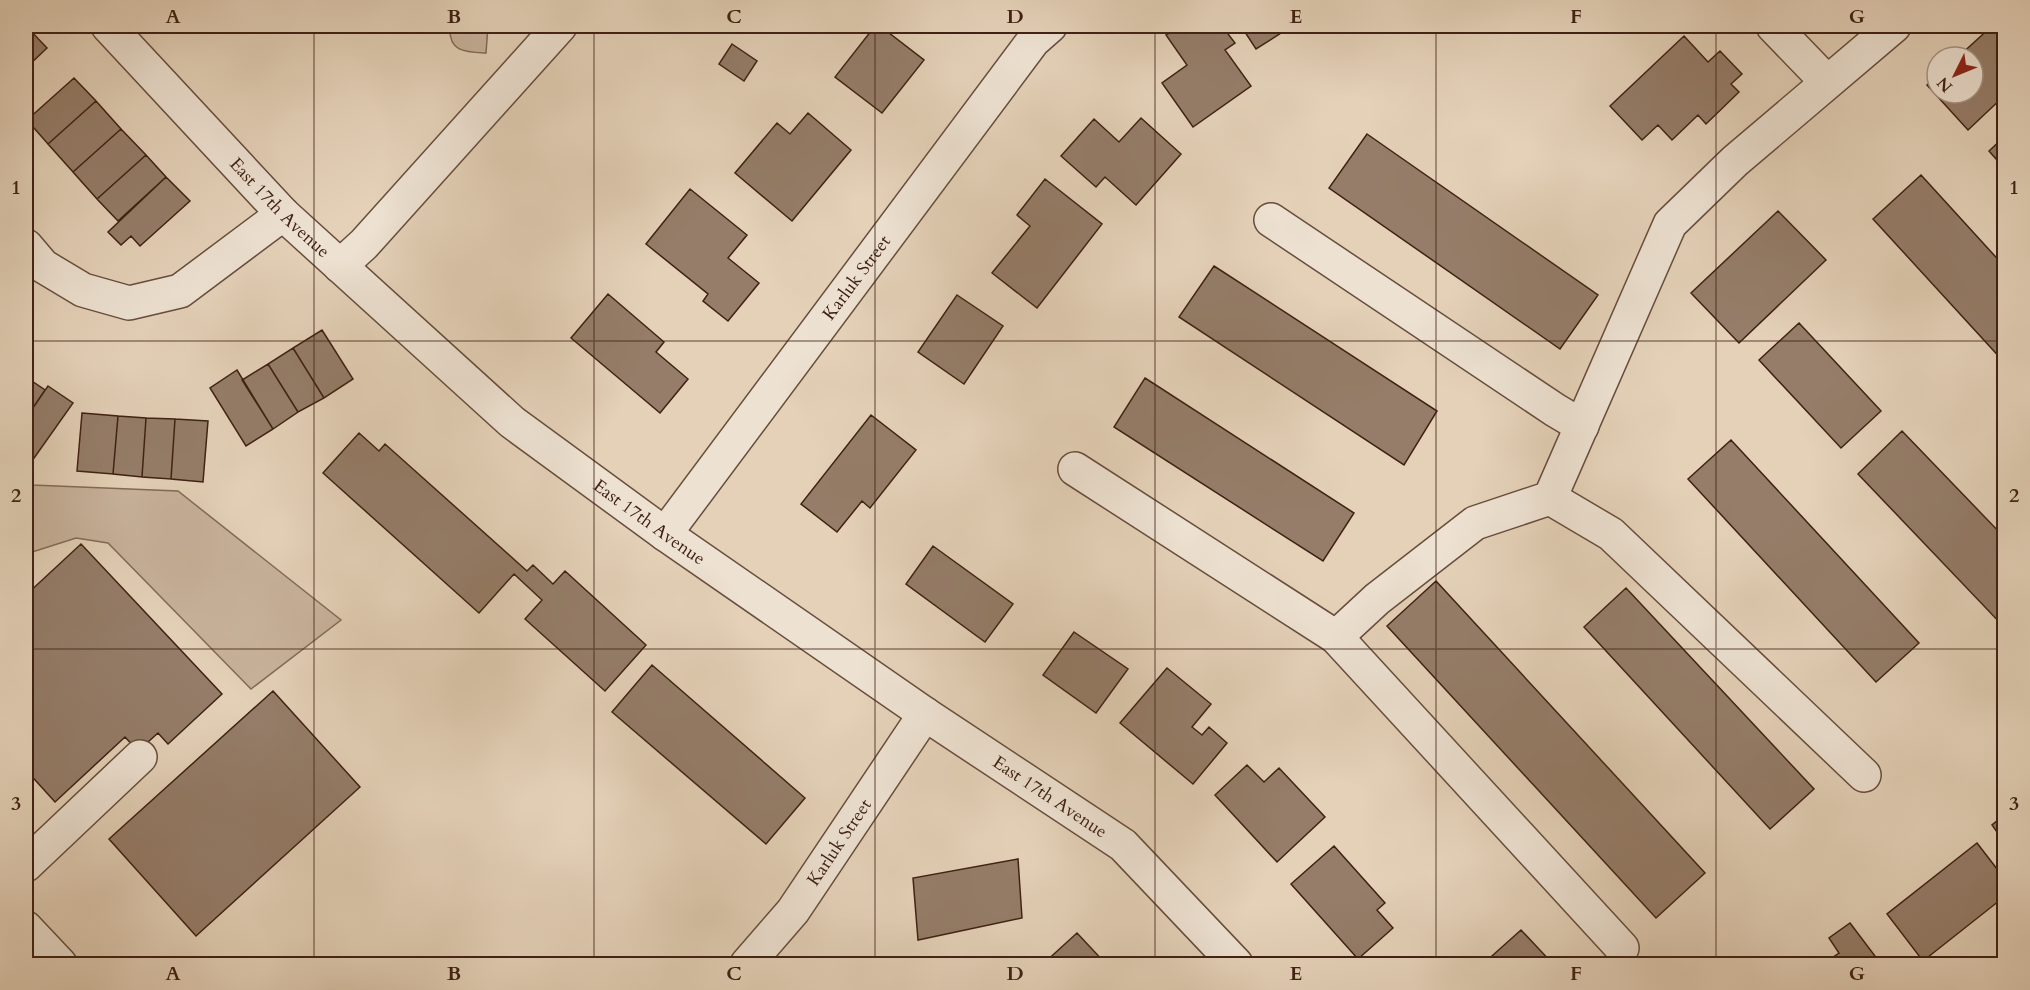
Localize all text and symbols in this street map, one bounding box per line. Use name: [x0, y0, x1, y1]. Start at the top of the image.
text: A: [165, 3, 181, 30]
text: B: [447, 3, 461, 30]
text: C: [726, 3, 742, 30]
text: D: [1006, 3, 1024, 30]
text: E: [1290, 3, 1302, 30]
text: F: [1570, 3, 1582, 30]
text: G: [1849, 3, 1865, 30]
north arrow: [1925, 45, 1985, 105]
text: N: [1932, 72, 1958, 97]
street label: East 17th Avenue: [224, 152, 335, 264]
text: 1: [11, 174, 21, 201]
text: 1: [2009, 174, 2019, 201]
street label: Karluk Street: [817, 230, 897, 325]
street label: East 17th Avenue: [588, 473, 710, 571]
text: 2: [11, 482, 21, 509]
text: 2: [2009, 482, 2019, 509]
street label: East 17th Avenue: [988, 750, 1112, 844]
text: 3: [11, 790, 21, 817]
text: 3: [2009, 790, 2019, 817]
street label: Karluk Street: [801, 794, 878, 891]
text: A: [165, 960, 181, 987]
text: B: [447, 960, 461, 987]
text: C: [726, 960, 742, 987]
text: D: [1006, 960, 1024, 987]
text: E: [1290, 960, 1302, 987]
text: F: [1570, 960, 1582, 987]
text: G: [1849, 960, 1865, 987]

